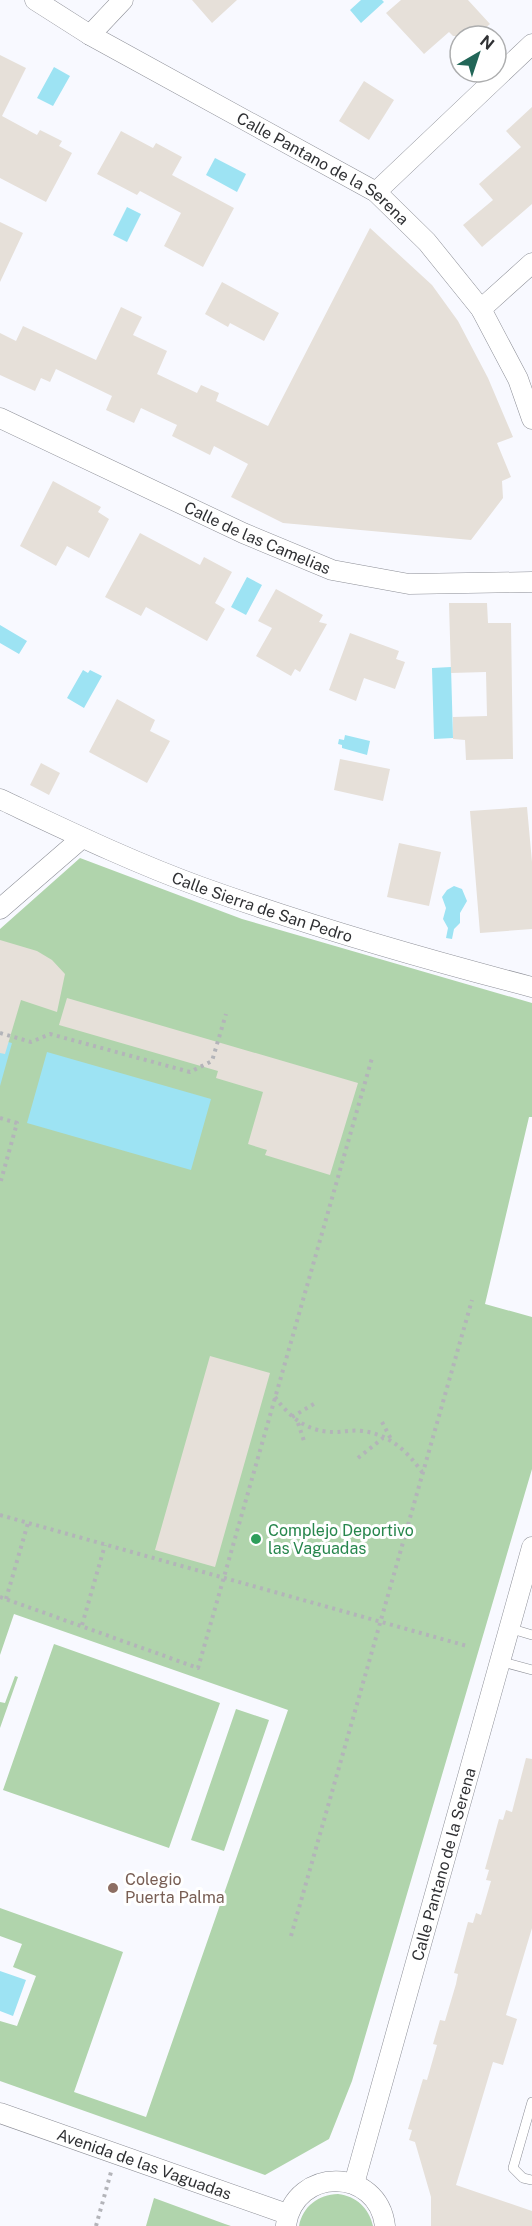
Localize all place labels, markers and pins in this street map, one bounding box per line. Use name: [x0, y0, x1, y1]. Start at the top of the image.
place label: Complejo Deportivo las Vaguadas: [268, 1521, 414, 1558]
marker: Complejo Deportivo las Vaguadas: [249, 1532, 263, 1546]
place label: Colegio Puerta Palma: [125, 1870, 225, 1907]
marker: Colegio Puerta Palma: [106, 1881, 120, 1895]

